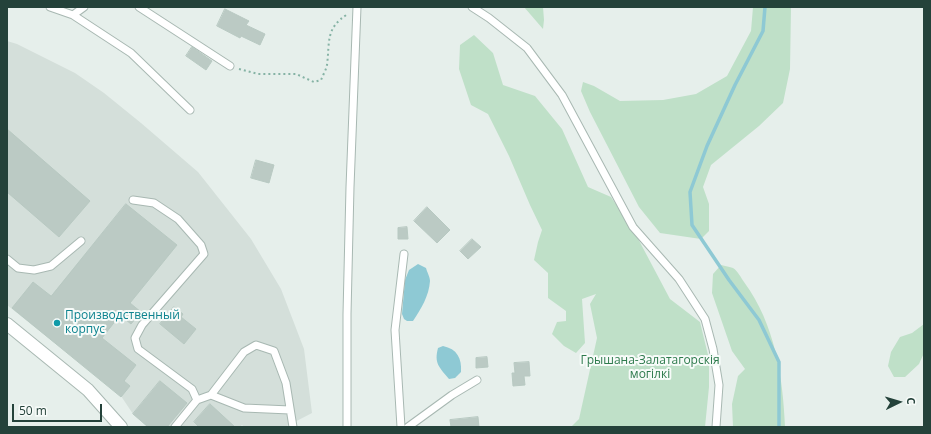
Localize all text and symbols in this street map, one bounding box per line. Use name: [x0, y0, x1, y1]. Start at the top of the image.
place label: Производственный корпус: [65, 309, 180, 337]
marker: Производственный корпус: [52, 318, 62, 328]
park label: Грышана-Залатагорскія могілкі: [580, 354, 720, 382]
north arrow: [879, 382, 919, 422]
scale bar: [14, 396, 104, 422]
text: С: [904, 397, 919, 405]
text: 50 m: [19, 402, 47, 419]

